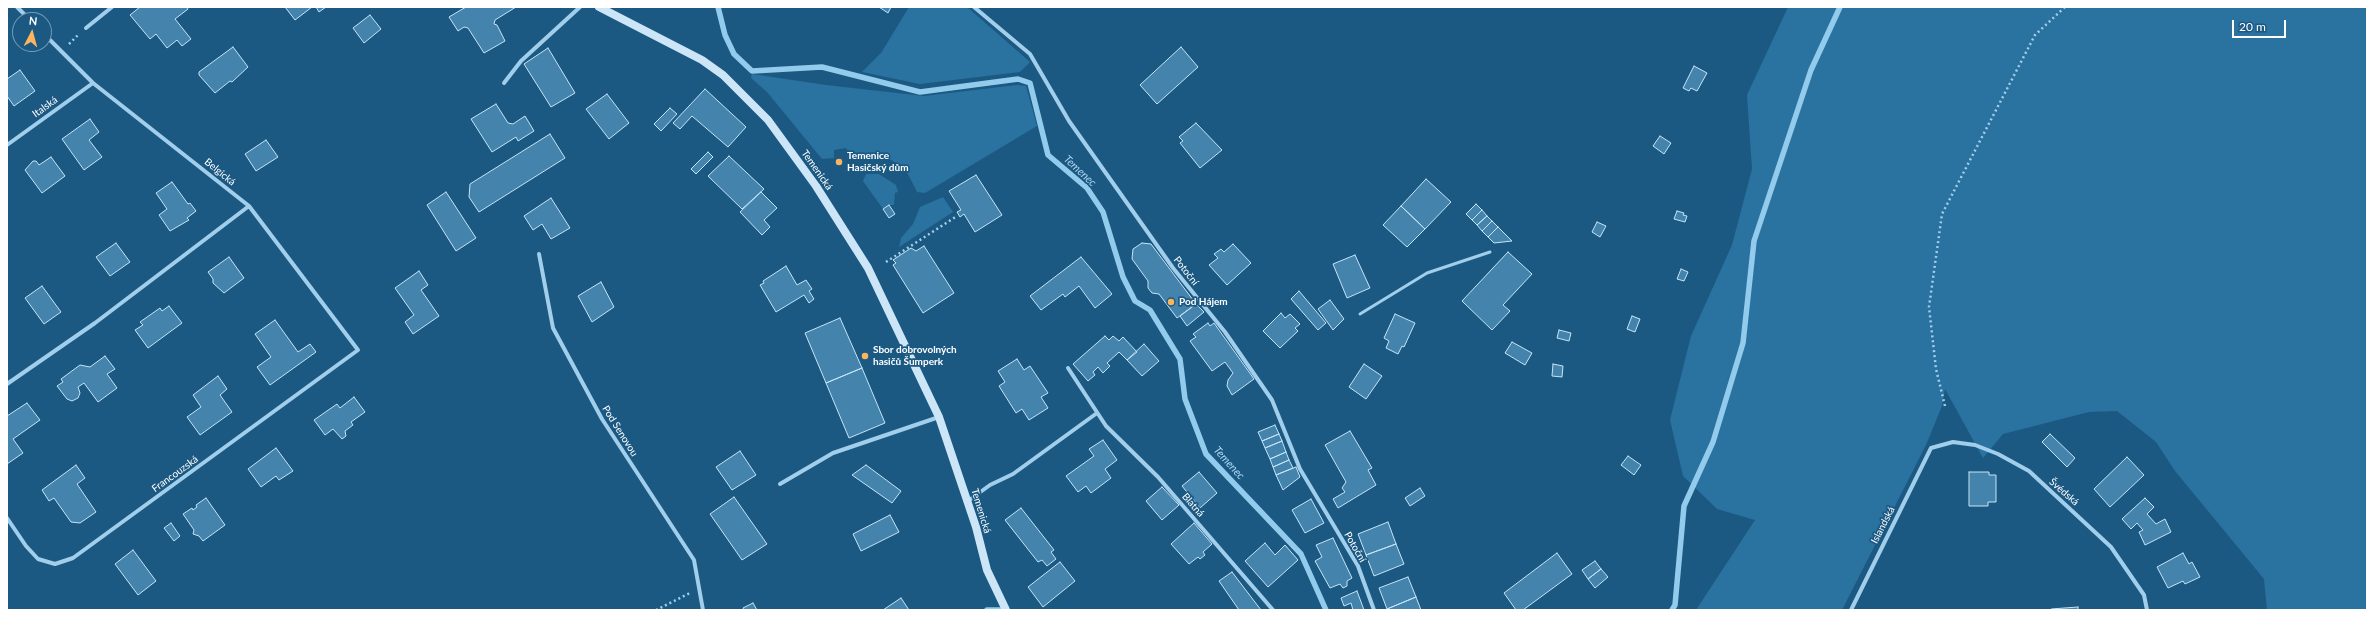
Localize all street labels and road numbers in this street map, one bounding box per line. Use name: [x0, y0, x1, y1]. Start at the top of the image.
street label: Italská: [30, 94, 60, 120]
street label: Temenická: [799, 148, 835, 192]
street label: Belgická: [202, 156, 238, 188]
street label: Potoční: [1171, 254, 1201, 288]
street label: Pod Senovou: [600, 403, 640, 459]
street label: Francouzská: [150, 453, 200, 495]
street label: Švédská: [2047, 476, 2081, 508]
street label: Temenická: [968, 487, 994, 535]
street label: Blatná: [1179, 491, 1207, 519]
street label: Islandská: [1869, 505, 1897, 545]
street label: Potoční: [1341, 530, 1369, 564]

